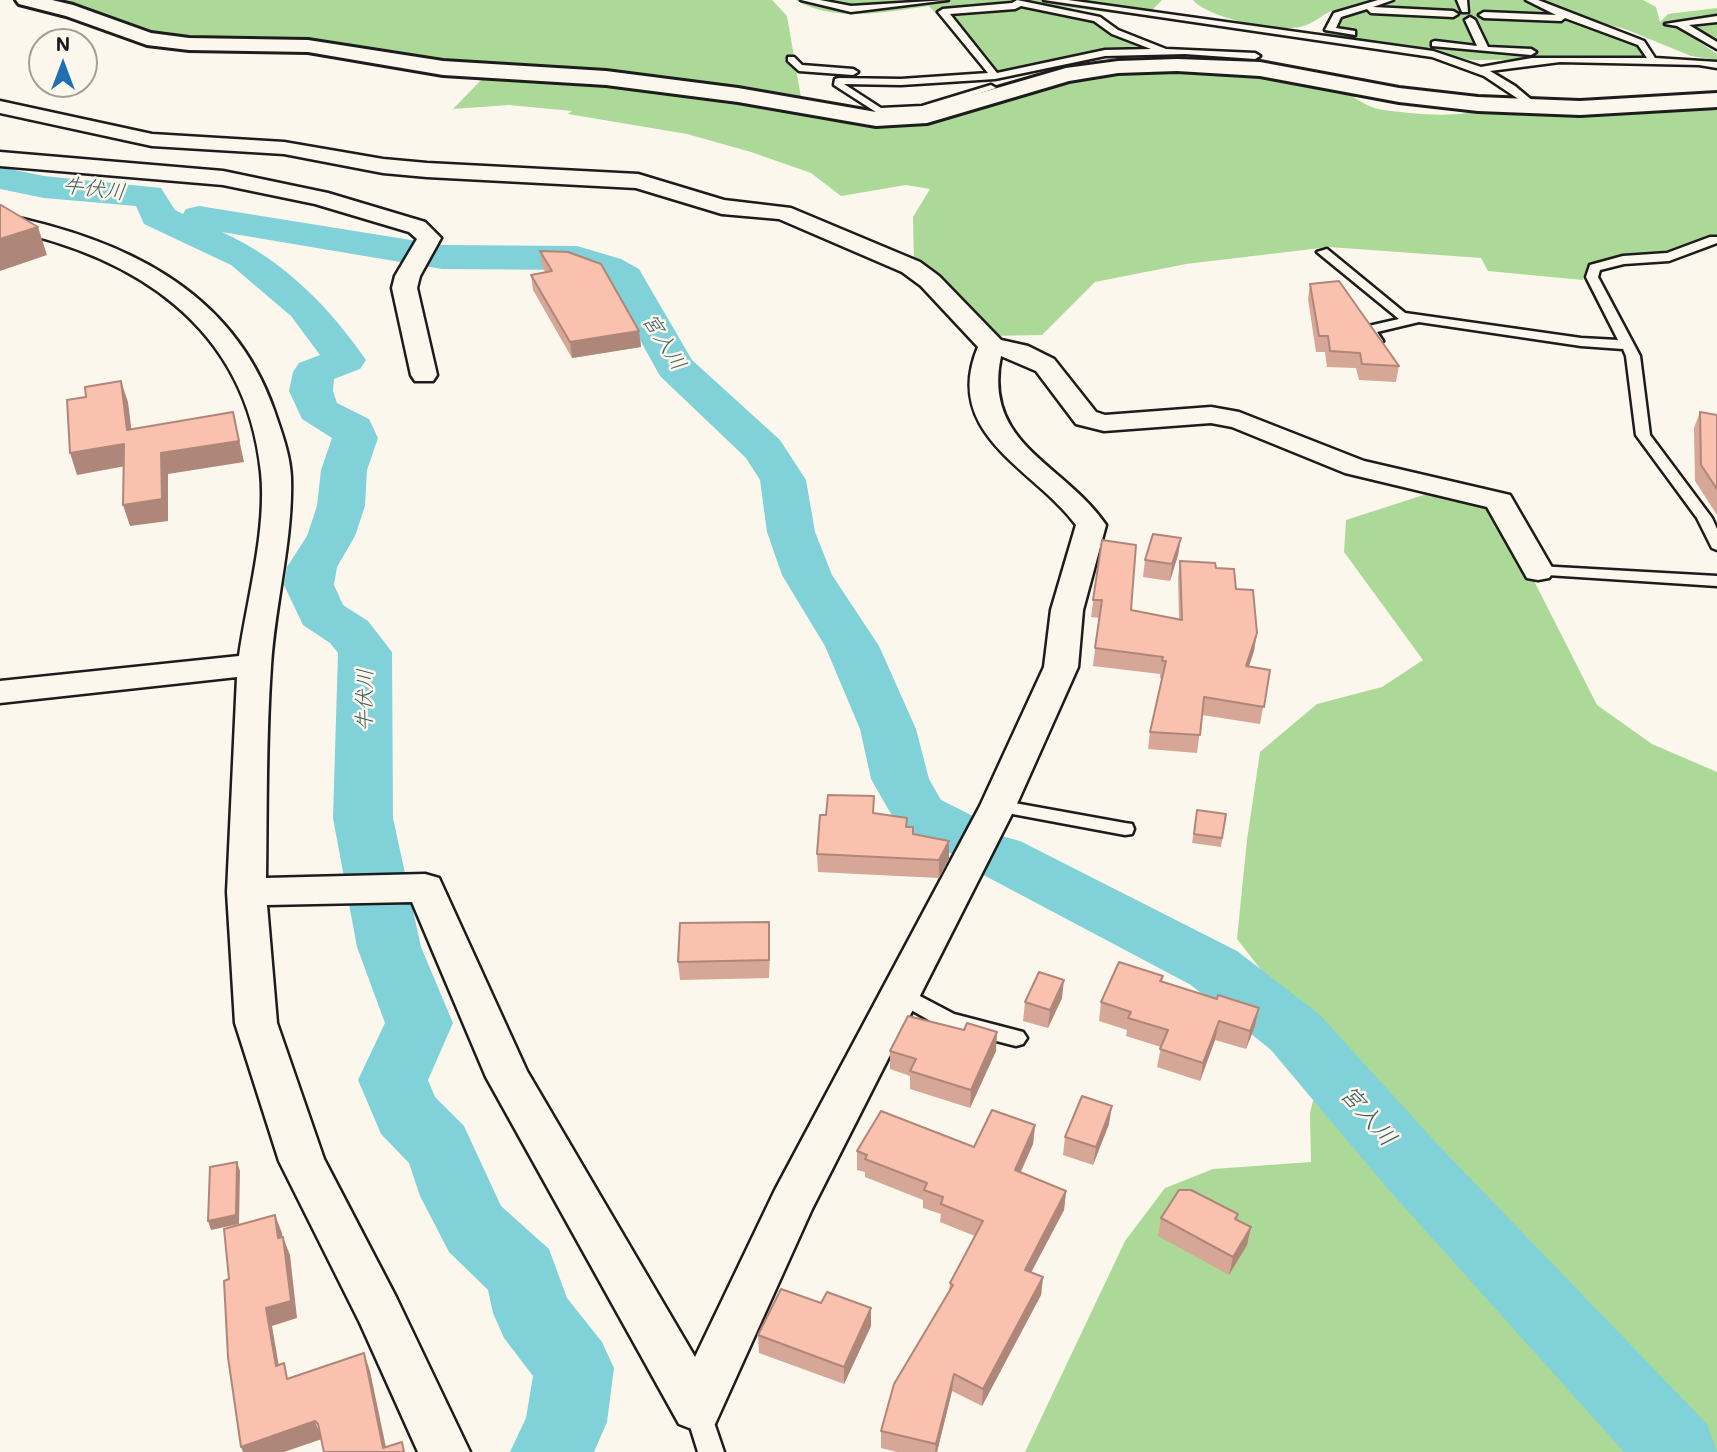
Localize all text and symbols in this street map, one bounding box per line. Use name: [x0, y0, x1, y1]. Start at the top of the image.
north arrow: [28, 28, 98, 98]
text: N: [56, 31, 70, 56]
water label: 牛伏川: [61, 173, 127, 205]
water label: 宮入川: [637, 309, 691, 375]
water label: 牛伏川: [352, 668, 378, 732]
water label: 宮入川: [1334, 1079, 1402, 1153]

